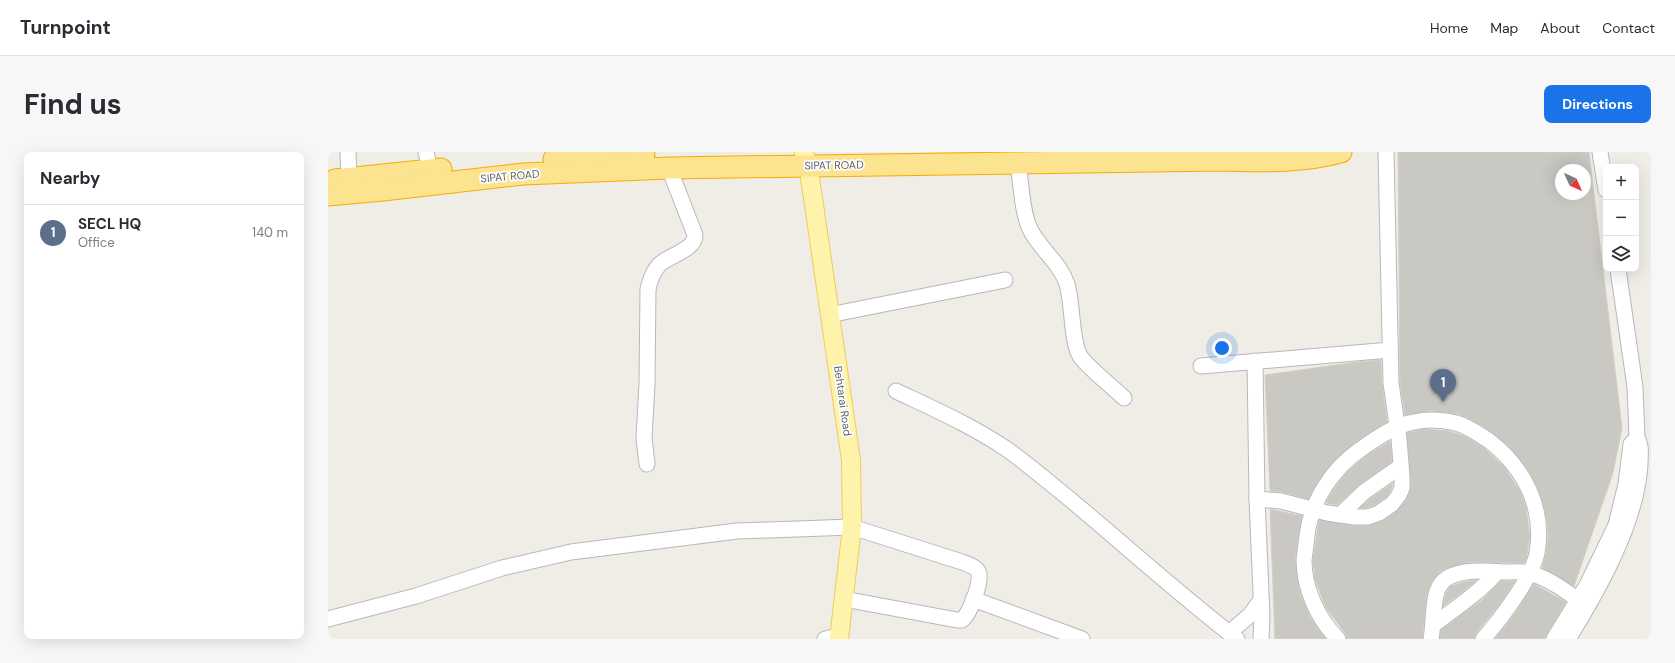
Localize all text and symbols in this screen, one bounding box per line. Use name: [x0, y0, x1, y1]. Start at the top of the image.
text: Turnpoint: [20, 15, 111, 40]
text: Home: [1430, 19, 1468, 37]
text: Map: [1490, 19, 1518, 37]
text: About: [1540, 19, 1580, 37]
text: Contact: [1602, 19, 1655, 37]
button: Directions: [1544, 85, 1651, 123]
text: Find us: [24, 86, 122, 123]
street label: SIPAT ROAD: [804, 157, 864, 173]
north arrow: [1555, 164, 1591, 200]
map controls: [1603, 164, 1639, 272]
button: +: [1603, 164, 1639, 200]
street label: SIPAT ROAD: [480, 166, 541, 186]
text: Nearby: [40, 167, 100, 189]
button: −: [1603, 200, 1639, 236]
text: SECL HQ: [78, 214, 141, 234]
text: 1: [51, 224, 55, 241]
text: 140 m: [252, 224, 288, 241]
text: Office: [78, 234, 115, 251]
button: layers: [1603, 236, 1639, 272]
your location: [1212, 338, 1232, 358]
street label: Behtarai Road: [831, 365, 855, 437]
pin: 1: [1430, 369, 1456, 402]

